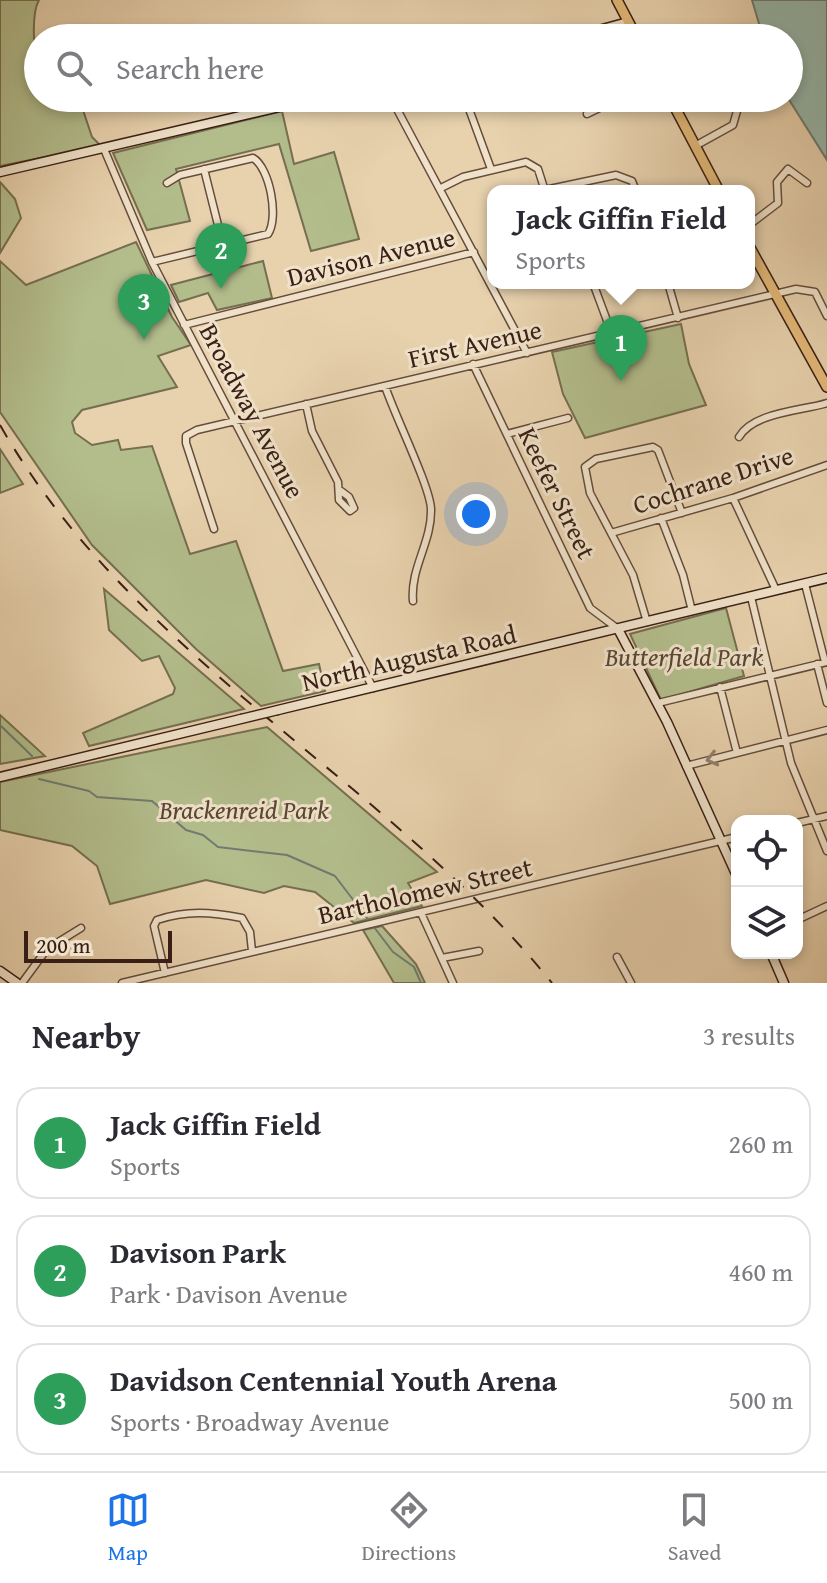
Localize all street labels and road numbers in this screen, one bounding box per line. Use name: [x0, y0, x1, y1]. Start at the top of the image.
street label: Davison Avenue: [283, 217, 459, 296]
street label: First Avenue: [404, 309, 545, 378]
street label: Broadway Avenue: [190, 316, 315, 505]
street label: Keefer Street: [509, 420, 606, 565]
street label: Cochrane Drive: [628, 435, 798, 524]
street label: North Augusta Road: [298, 614, 520, 701]
street label: Bartholomew Street: [314, 847, 536, 934]

